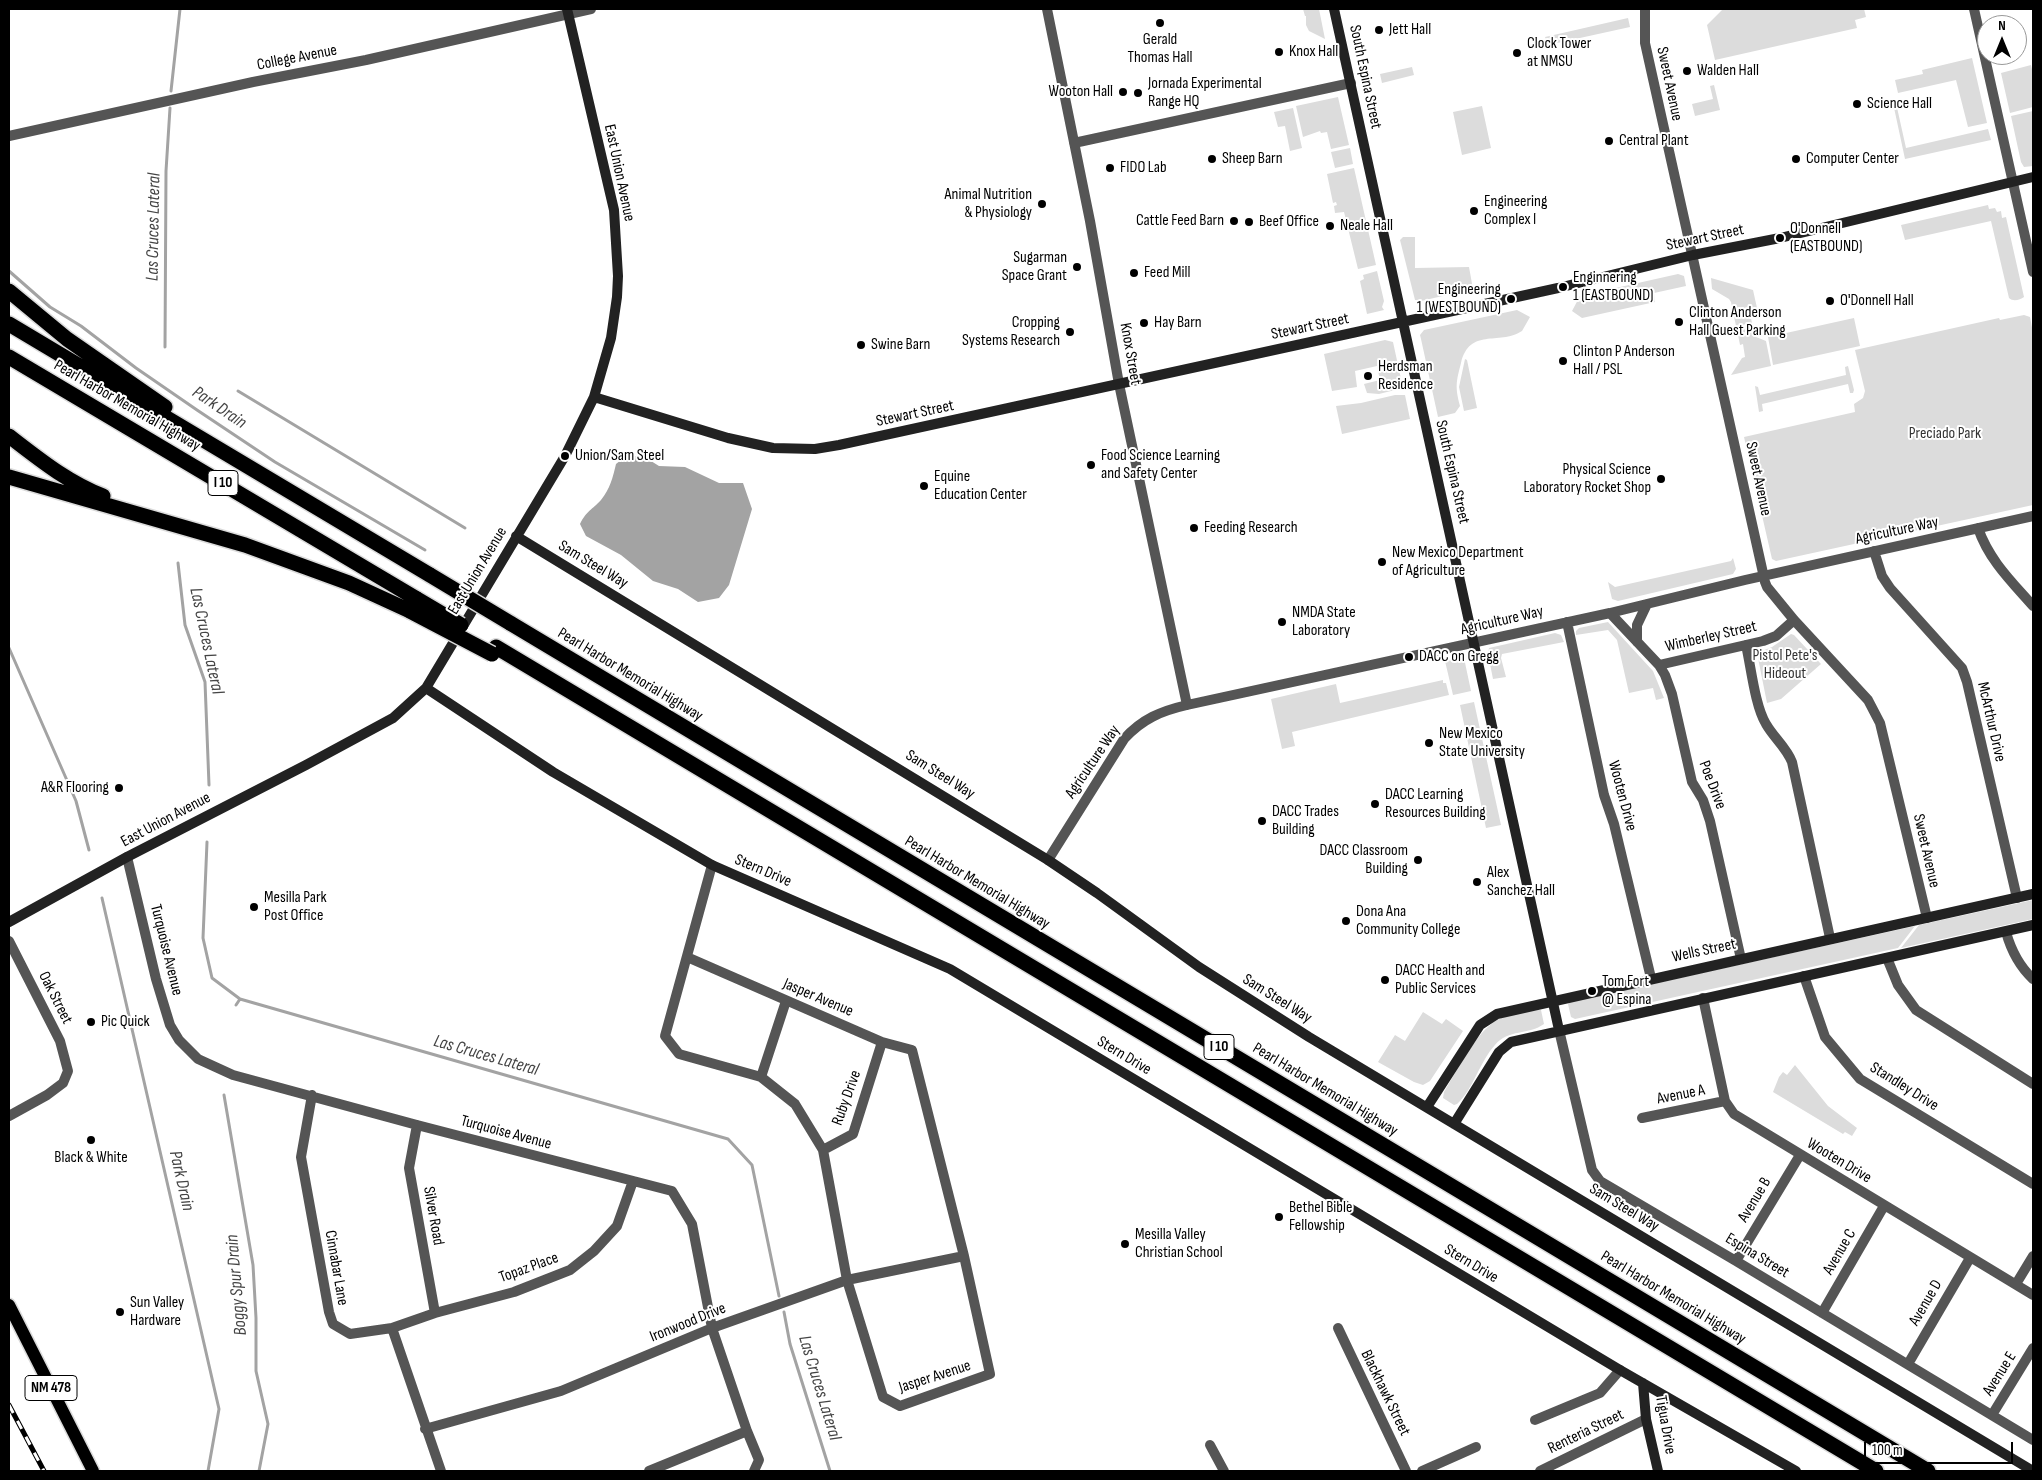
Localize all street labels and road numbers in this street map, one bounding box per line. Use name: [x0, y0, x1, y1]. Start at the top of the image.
street label: South Espina Street: [1345, 23, 1385, 131]
street label: College Avenue: [255, 41, 339, 75]
street label: Sweet Avenue: [1652, 45, 1686, 123]
street label: East Union Avenue: [599, 123, 639, 223]
street label: Stewart Street: [1664, 220, 1746, 256]
street label: Stewart Street: [1269, 309, 1351, 345]
street label: Knox Street: [1115, 321, 1145, 387]
street label: Pearl Harbor Memorial Highway: [50, 356, 204, 456]
street label: Stewart Street: [874, 396, 956, 432]
street label: South Espina Street: [1431, 418, 1473, 526]
street label: Sweet Avenue: [1741, 440, 1775, 518]
road number: I 10: [208, 470, 238, 496]
street label: Agriculture Way: [1854, 513, 1940, 549]
street label: East Union Avenue: [444, 524, 512, 618]
street label: Sam Steel Way: [555, 537, 631, 593]
street label: Agriculture Way: [1459, 602, 1545, 640]
street label: Wimberley Street: [1663, 617, 1759, 657]
street label: Pearl Harbor Memorial Highway: [554, 624, 706, 726]
street label: McArthur Drive: [1972, 680, 2010, 764]
street label: Agriculture Way: [1062, 722, 1124, 802]
street label: Sam Steel Way: [902, 746, 978, 804]
street label: Poe Drive: [1694, 758, 1730, 812]
street label: Wooten Drive: [1603, 759, 1641, 833]
street label: East Union Avenue: [118, 788, 214, 852]
street label: Sweet Avenue: [1908, 812, 1944, 890]
street label: Pearl Harbor Memorial Highway: [901, 832, 1053, 934]
street label: Stern Drive: [732, 850, 794, 892]
street label: Turquoise Avenue: [145, 902, 187, 998]
street label: Wells Street: [1670, 935, 1738, 967]
street label: Oak Street: [34, 969, 76, 1027]
street label: Sam Steel Way: [1239, 970, 1315, 1028]
street label: Jasper Avenue: [780, 975, 856, 1021]
street label: Stern Drive: [1093, 1032, 1155, 1080]
road number: I 10: [1204, 1034, 1234, 1060]
street label: Pearl Harbor Memorial Highway: [1249, 1039, 1401, 1141]
street label: Standley Drive: [1866, 1058, 1942, 1116]
street label: Ruby Drive: [828, 1068, 866, 1128]
street label: Avenue A: [1655, 1081, 1707, 1109]
street label: Turquoise Avenue: [459, 1112, 553, 1154]
street label: Wooten Drive: [1803, 1134, 1875, 1188]
street label: Avenue B: [1734, 1174, 1776, 1226]
street label: Sam Steel Way: [1586, 1180, 1662, 1236]
street label: Silver Road: [418, 1185, 448, 1247]
street label: Avenue C: [1819, 1226, 1861, 1278]
street label: Cinnabar Lane: [320, 1229, 352, 1307]
street label: Espina Street: [1722, 1229, 1792, 1283]
street label: Stern Drive: [1440, 1240, 1502, 1288]
street label: Pearl Harbor Memorial Highway: [1597, 1247, 1749, 1349]
street label: Topaz Place: [497, 1248, 561, 1288]
street label: Avenue D: [1905, 1277, 1947, 1329]
street label: Ironwood Drive: [647, 1299, 729, 1347]
street label: Blackhawk Street: [1356, 1347, 1414, 1439]
street label: Avenue E: [1979, 1348, 2021, 1400]
street label: Jasper Avenue: [897, 1356, 973, 1398]
road number: NM 478: [25, 1376, 77, 1400]
street label: Tigua Drive: [1650, 1394, 1680, 1456]
street label: Renteria Street: [1545, 1405, 1627, 1459]

